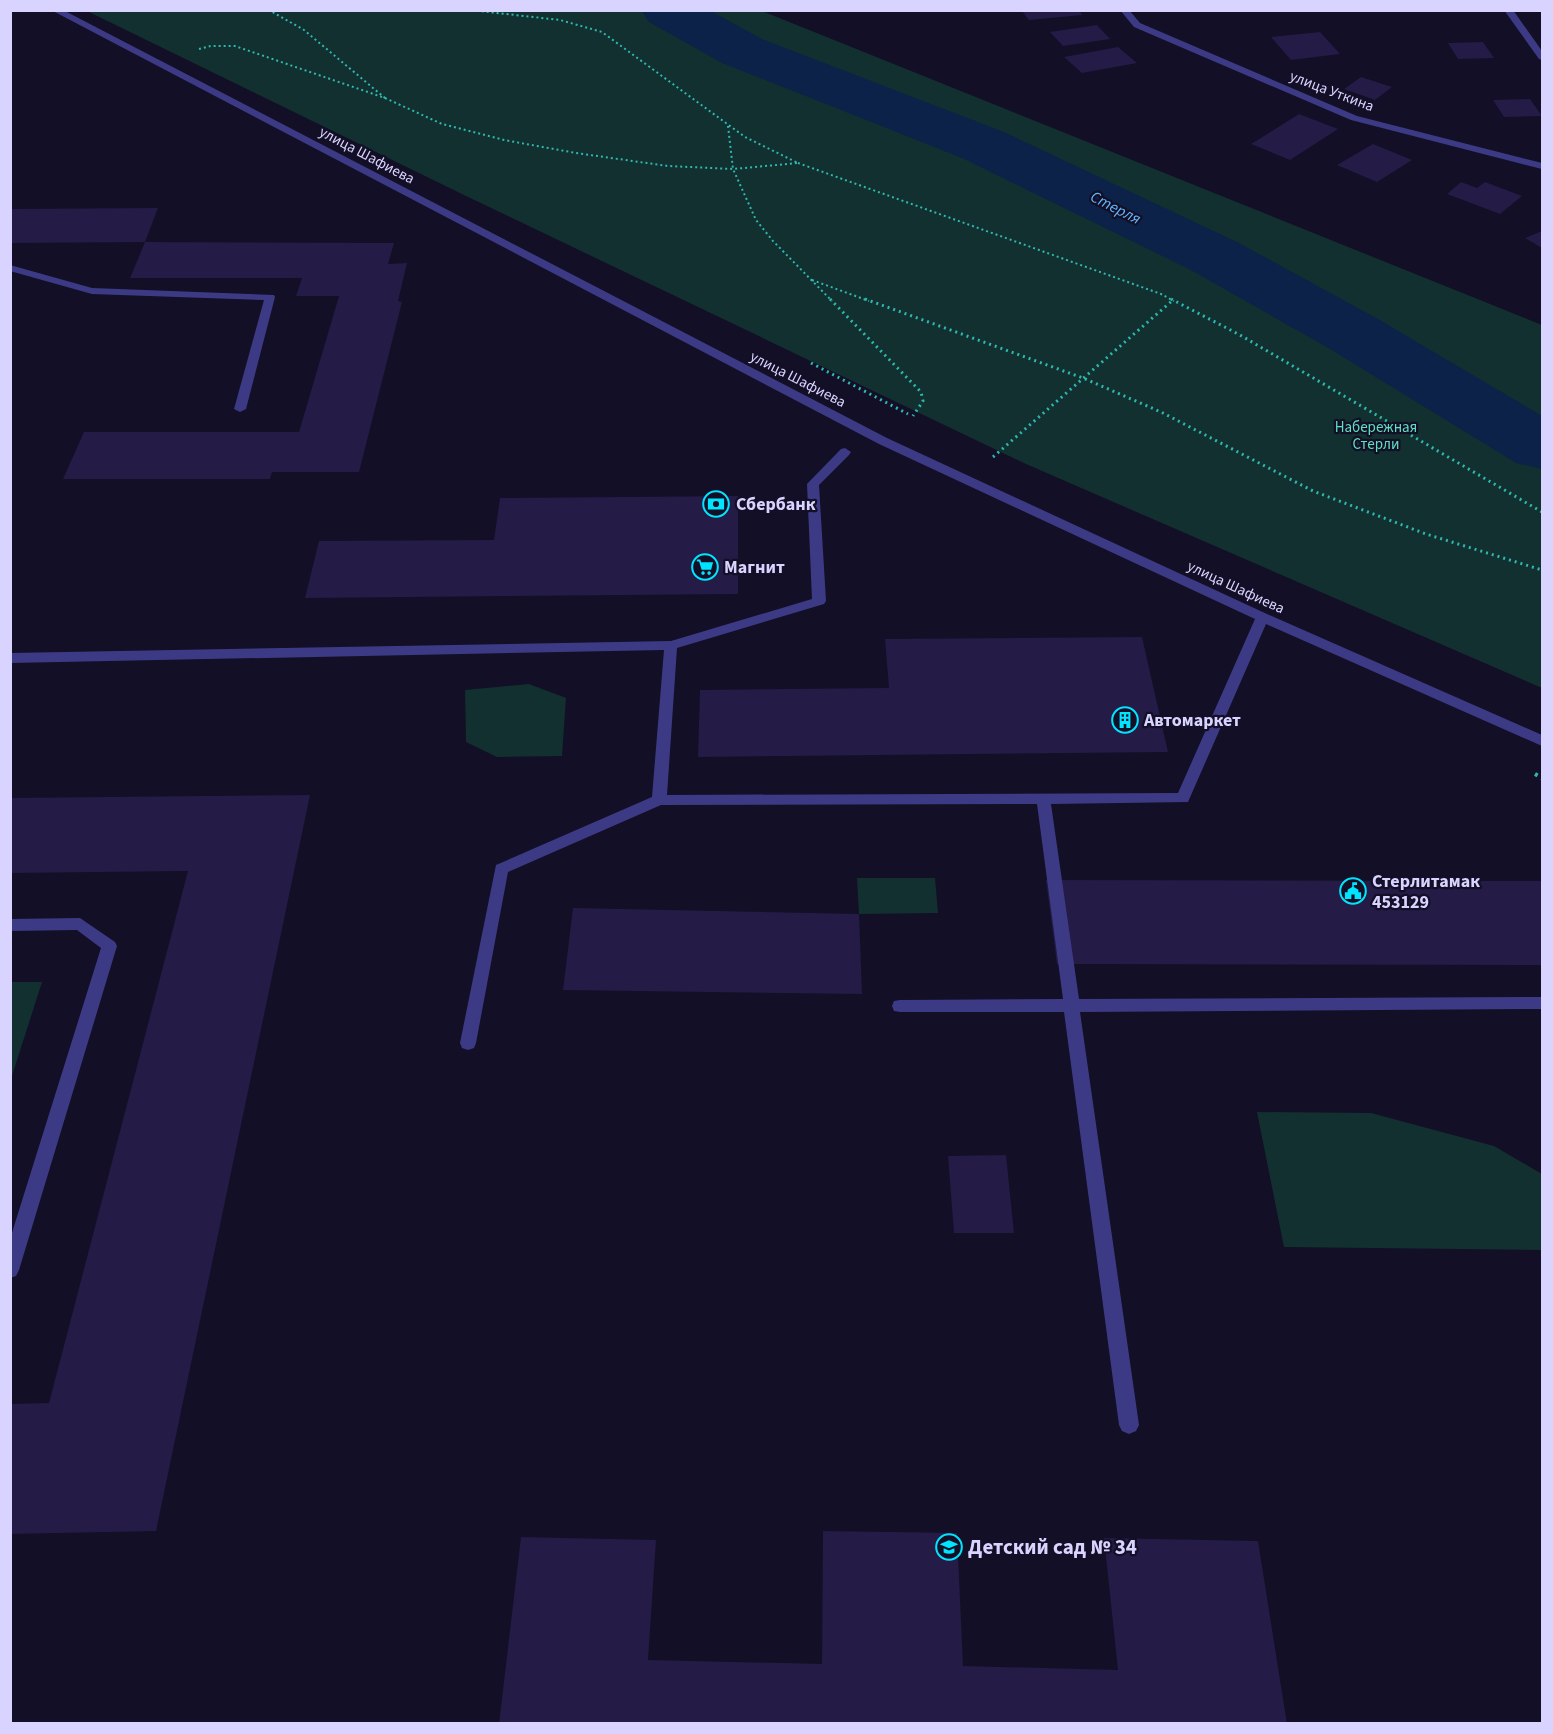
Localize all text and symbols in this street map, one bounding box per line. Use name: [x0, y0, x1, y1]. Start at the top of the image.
street label: улица Уткина: [1287, 66, 1377, 117]
street label: улица Шафиева: [315, 121, 418, 189]
water label: Стерля: [1087, 186, 1145, 230]
street label: улица Шафиева: [746, 346, 849, 413]
park label: Набережная Стерли: [1335, 417, 1417, 455]
bank icon: Сбербанк: [701, 489, 731, 519]
place label: Сбербанк: [736, 492, 816, 517]
supermarket icon: Магнит: [690, 552, 720, 582]
place label: Магнит: [724, 555, 785, 580]
street label: улица Шафиева: [1184, 556, 1288, 619]
building icon: Автомаркет: [1110, 705, 1140, 735]
place label: Автомаркет: [1143, 708, 1241, 733]
place label: Стерлитамак 453129: [1372, 869, 1480, 915]
public building icon: Стерлитамак 453129: [1338, 876, 1368, 906]
school or university icon: Детский сад № 34: [934, 1532, 964, 1562]
place label: Детский сад № 34: [968, 1532, 1137, 1562]

